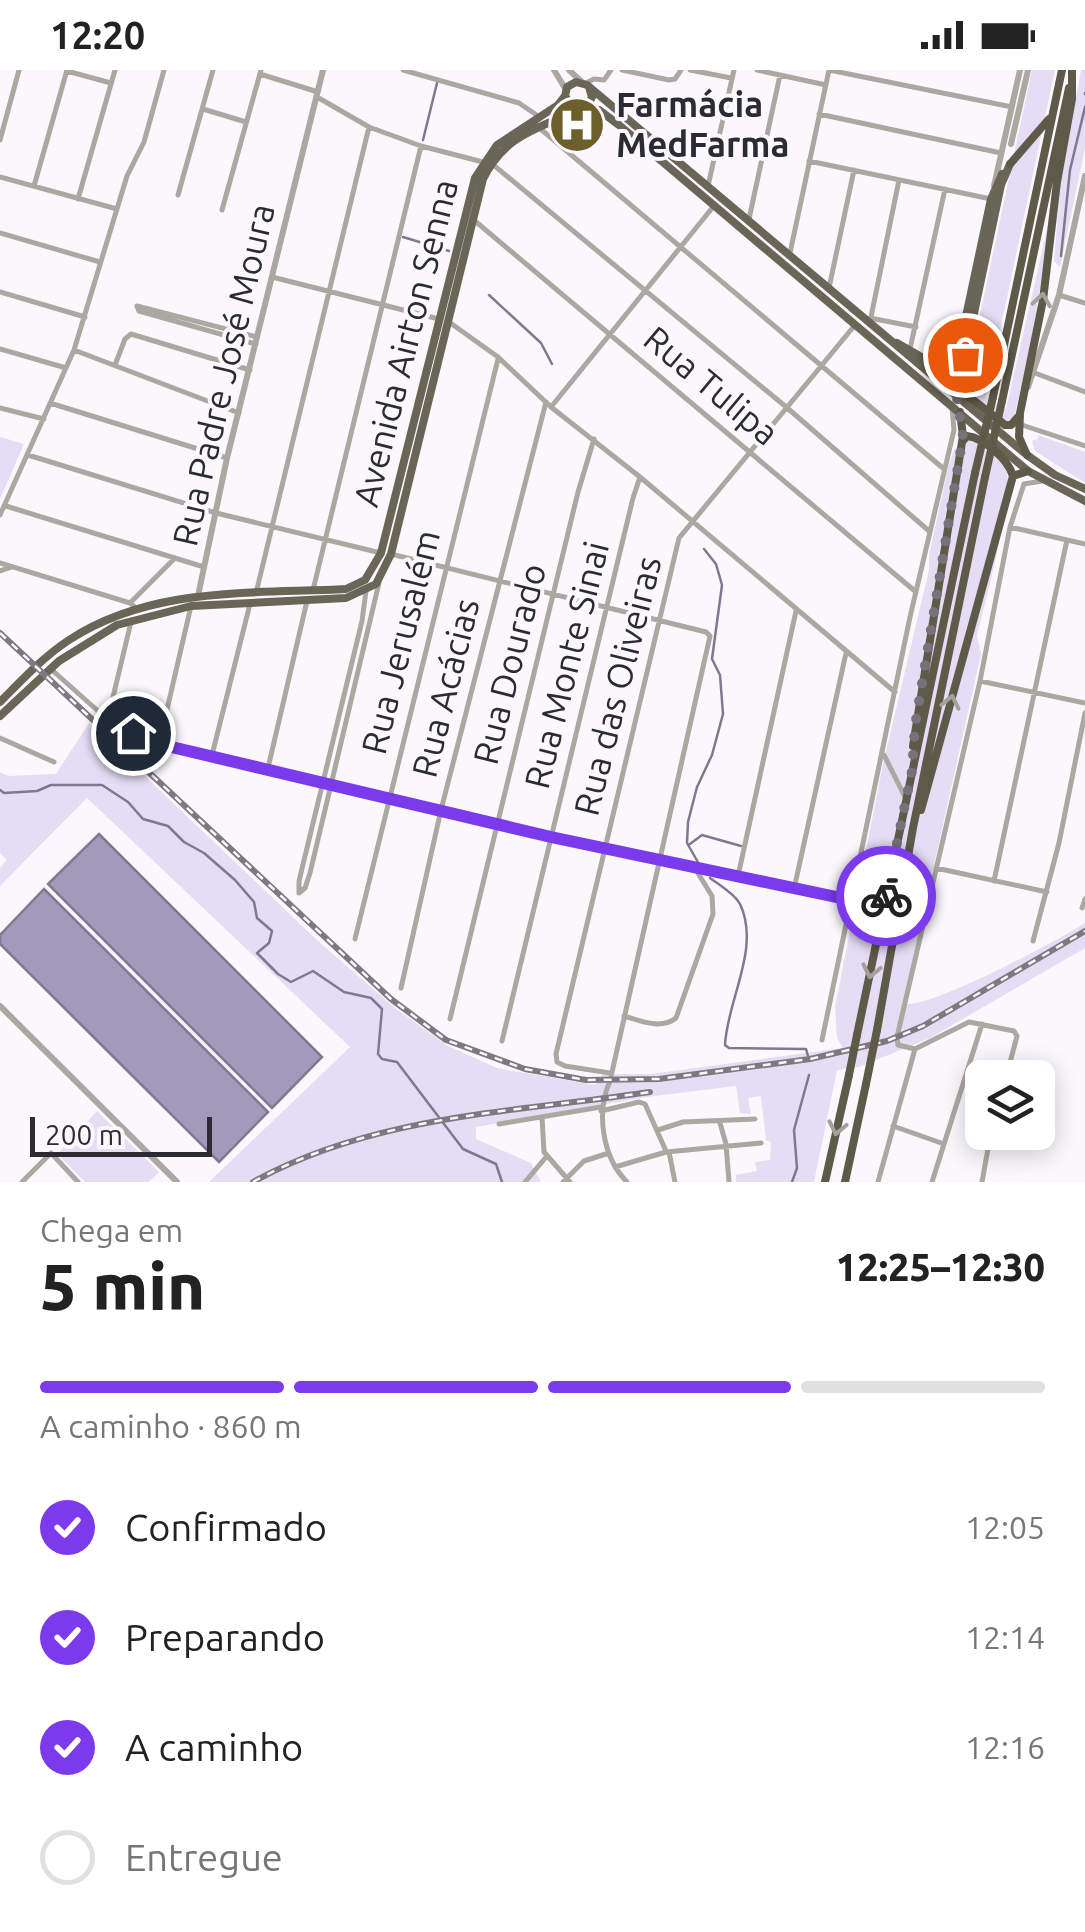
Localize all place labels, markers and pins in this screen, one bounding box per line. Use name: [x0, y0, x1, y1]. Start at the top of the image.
place label: Farmácia MedFarma: [616, 84, 790, 164]
hospital icon: Farmácia MedFarma: [547, 95, 607, 155]
pin: [923, 313, 1008, 398]
pin: [91, 691, 176, 776]

